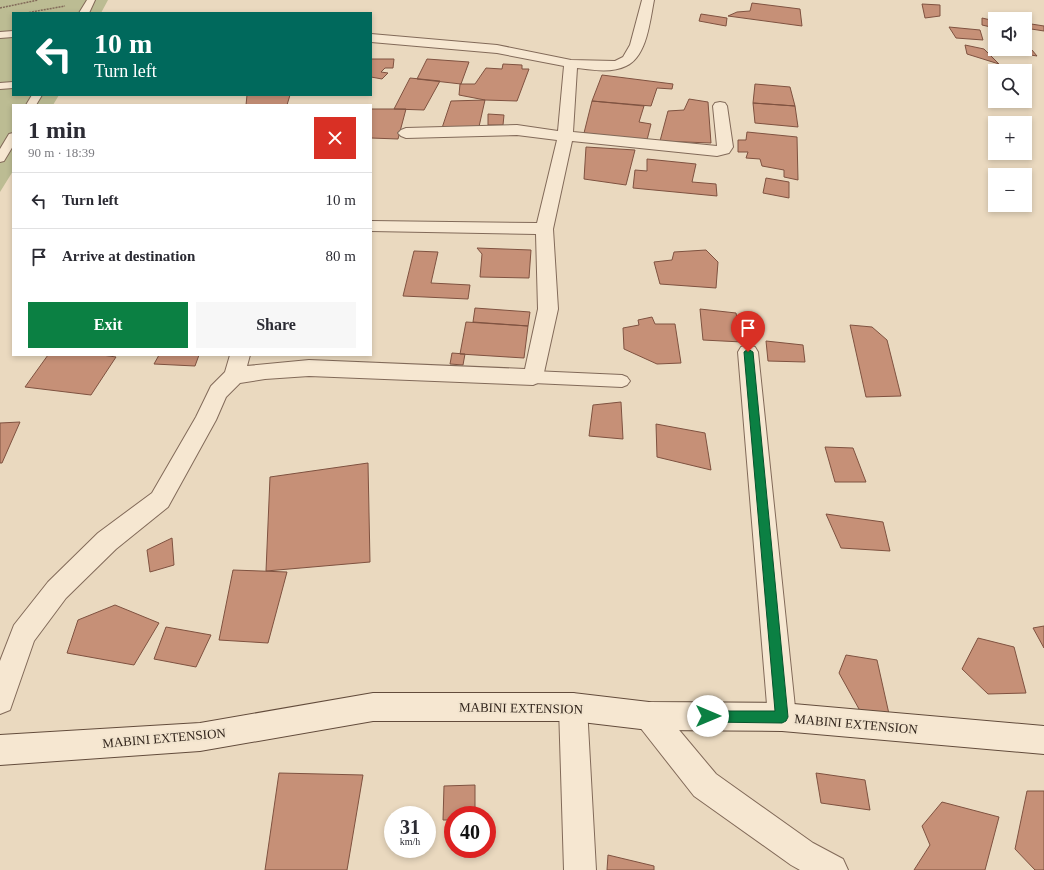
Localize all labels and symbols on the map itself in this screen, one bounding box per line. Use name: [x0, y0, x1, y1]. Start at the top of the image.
pin: [731, 311, 765, 352]
position arrow: [687, 695, 729, 737]
street label: MABINI EXTENSION: [459, 699, 584, 717]
street label: MABINI EXTENSION: [794, 711, 919, 737]
street label: MABINI EXTENSION: [102, 725, 227, 751]
speed limit sign: 40: [444, 806, 496, 858]

